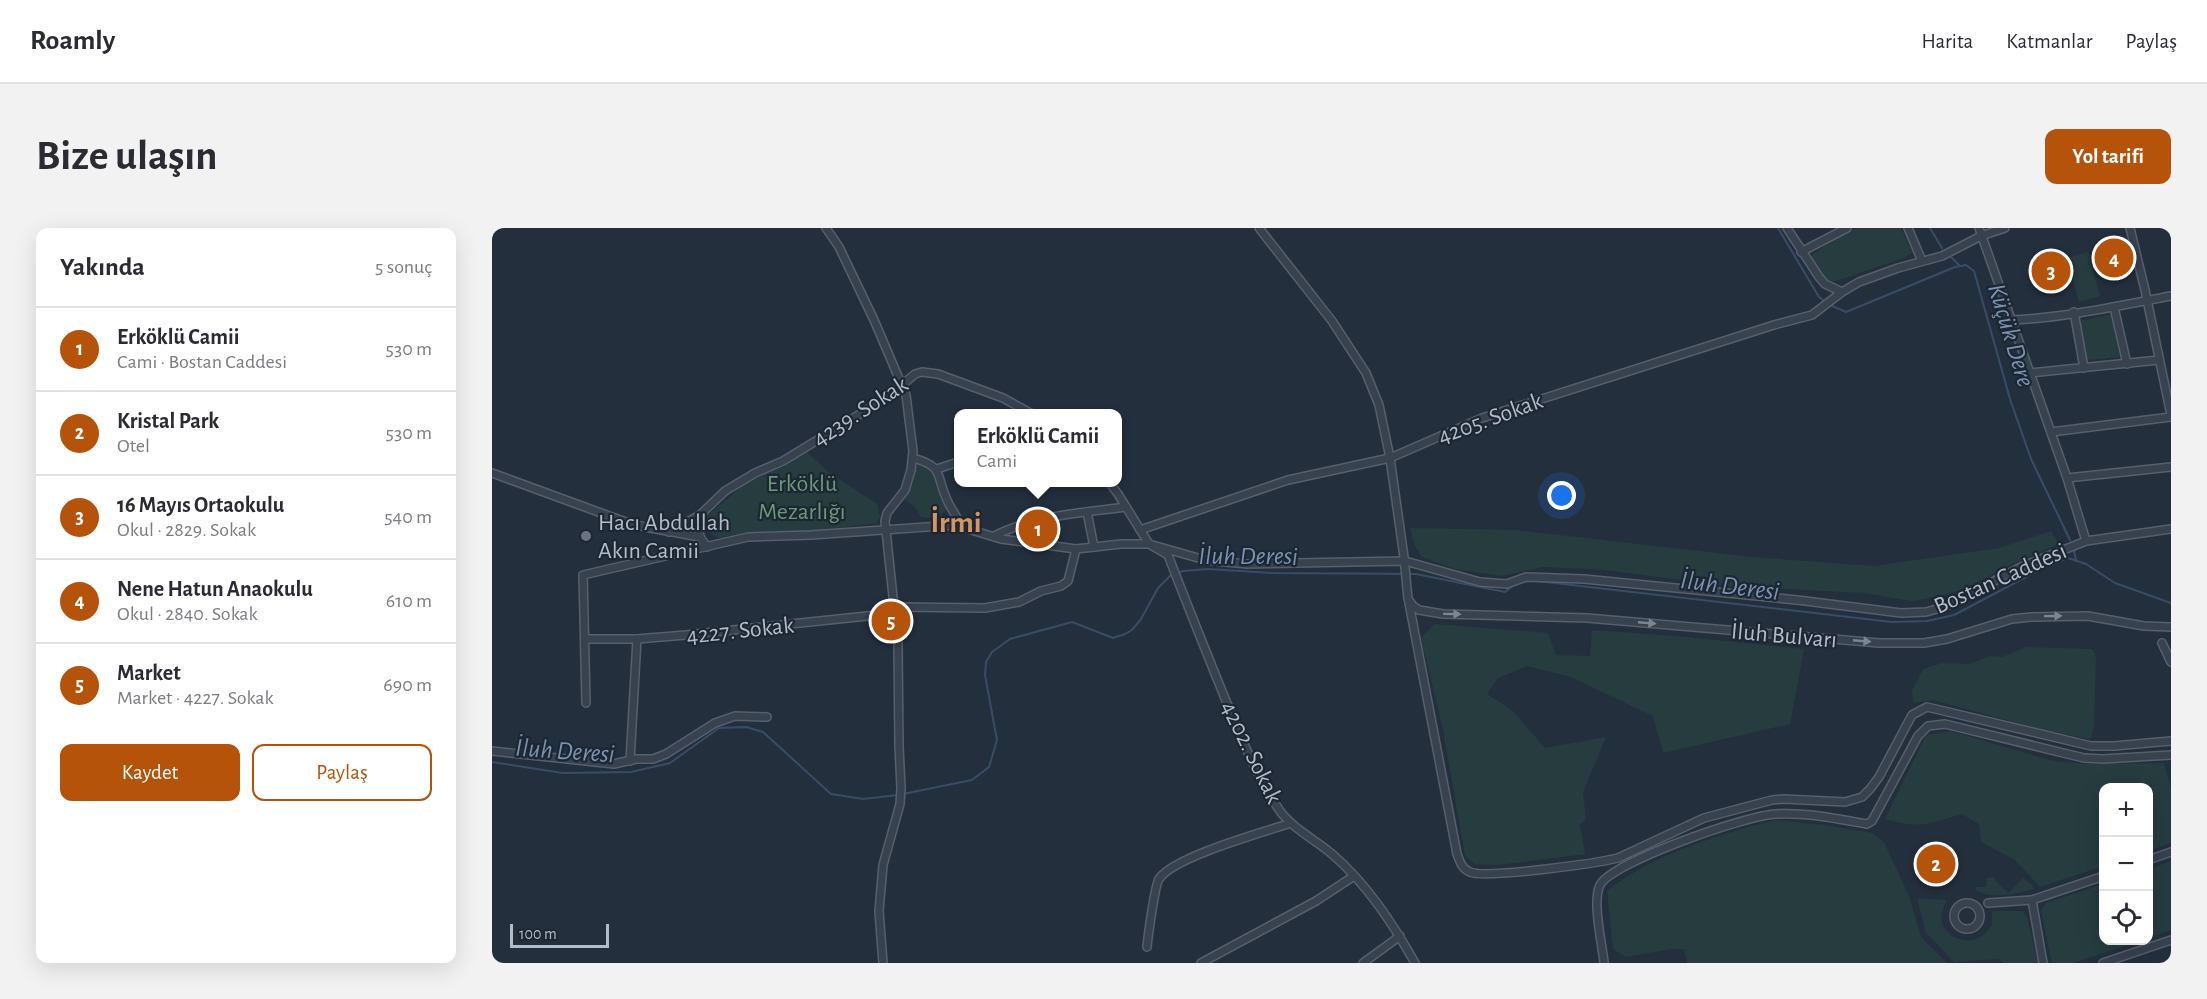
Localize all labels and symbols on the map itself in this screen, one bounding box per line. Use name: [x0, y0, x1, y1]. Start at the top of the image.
pin: 4: [2094, 236, 2134, 280]
pin: 3: [2032, 248, 2070, 294]
water label: Küçük Dere: [1983, 281, 2039, 390]
street label: 4239. Sokak: [809, 372, 913, 451]
street label: 4205. Sokak: [1435, 389, 1546, 449]
park label: Erköklü Mezarlığı: [758, 472, 846, 524]
your location: [1547, 481, 1576, 510]
district label: İrmi: [930, 506, 982, 538]
pin: 1: [1018, 506, 1058, 552]
place label: Hacı Abdullah Akın Camii: [598, 511, 730, 563]
marker: Hacı Abdullah Akın Camii: [579, 529, 593, 543]
street label: Bostan Caddesi: [1931, 539, 2070, 619]
water label: İluh Deresi: [1198, 542, 1298, 569]
water label: İluh Deresi: [1679, 566, 1781, 605]
pin: 5: [872, 598, 910, 644]
one-way arrow: [1442, 609, 1461, 619]
one-way arrow: [2044, 611, 2063, 621]
street label: 4227. Sokak: [685, 613, 795, 649]
one-way arrow: [1637, 618, 1656, 628]
street label: İluh Bulvarı: [1730, 618, 1838, 653]
one-way arrow: [1852, 637, 1871, 646]
street label: 4202. Sokak: [1216, 697, 1286, 807]
water label: İluh Deresi: [514, 734, 616, 767]
pin: 2: [1916, 842, 1956, 886]
scale bar: [510, 921, 609, 948]

